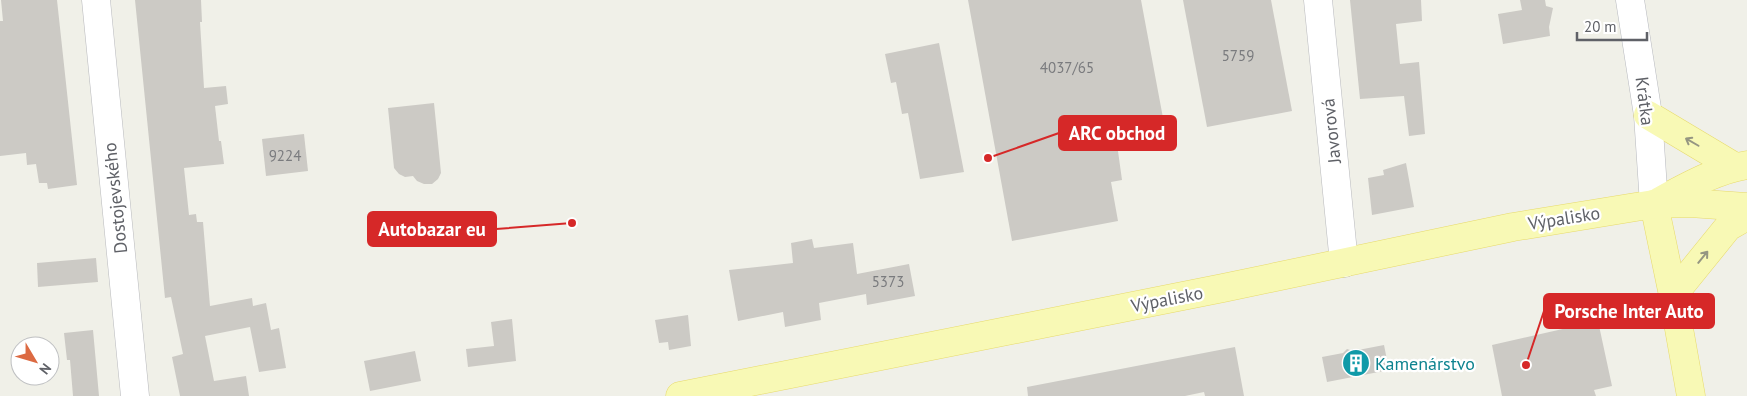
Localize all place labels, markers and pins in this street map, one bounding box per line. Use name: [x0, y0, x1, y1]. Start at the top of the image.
callout: ARC obchod: [1059, 116, 1176, 150]
callout: Autobazar eu: [368, 212, 496, 246]
callout: Porsche Inter Auto: [1544, 294, 1714, 328]
building icon: Kamenárstvo: [1341, 348, 1371, 378]
place label: Kamenárstvo: [1375, 352, 1475, 375]

